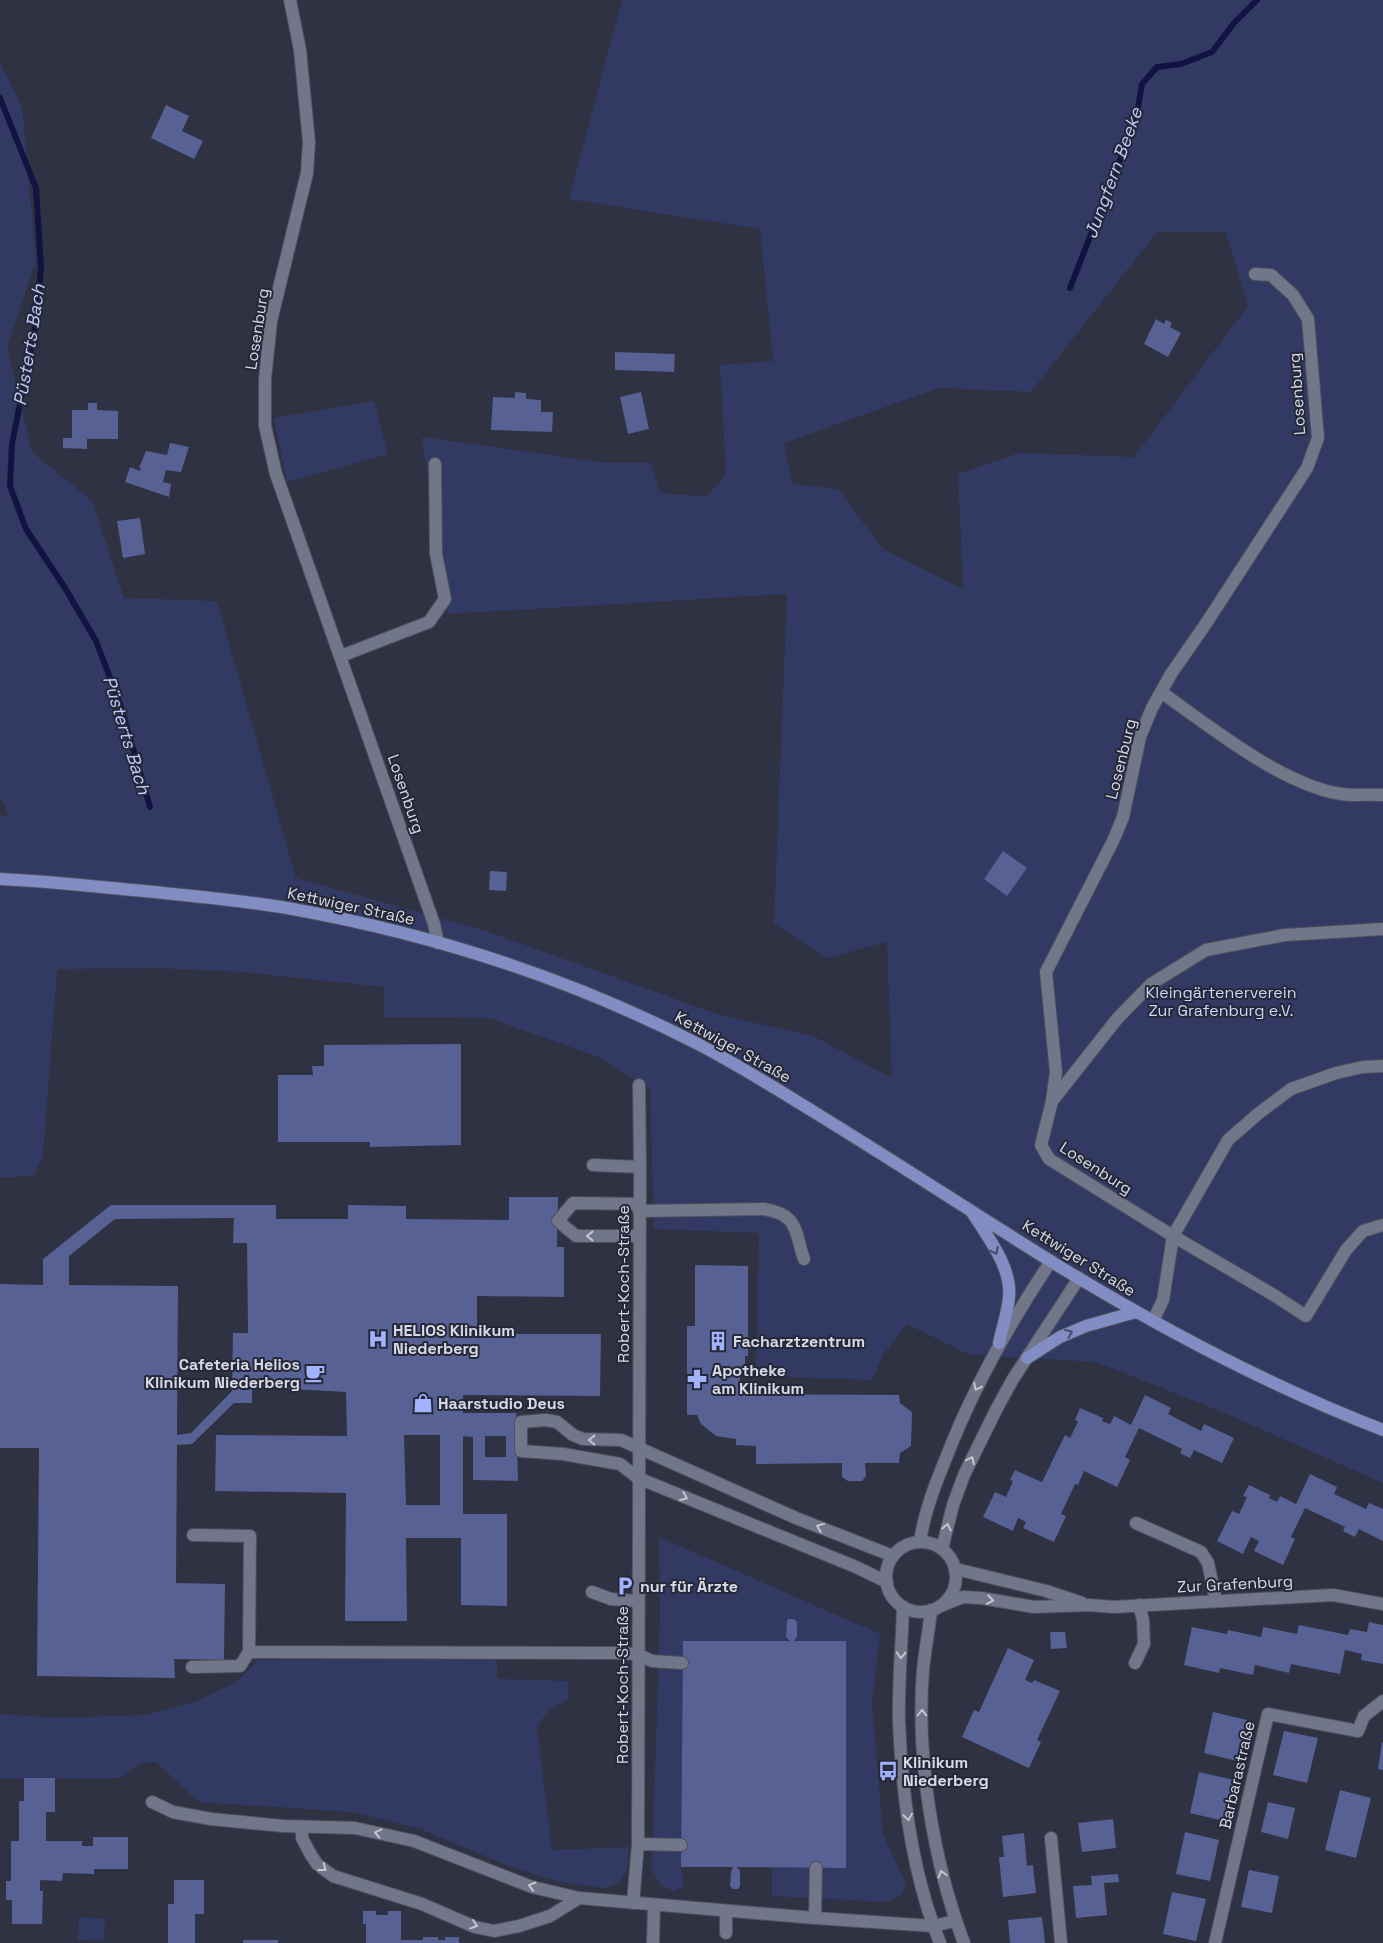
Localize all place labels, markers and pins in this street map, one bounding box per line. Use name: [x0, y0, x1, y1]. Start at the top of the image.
place label: HELIOS Klinikum Niederberg: [393, 1320, 515, 1359]
hospital icon: HELIOS Klinikum Niederberg: [367, 1328, 389, 1350]
building icon: Facharztzentrum: [707, 1330, 729, 1352]
place label: Facharztzentrum: [733, 1331, 865, 1352]
place label: Cafeteria Helios Klinikum Niederberg: [145, 1354, 300, 1393]
place label: Apotheke am Klinikum: [712, 1360, 804, 1399]
cafe icon: Cafeteria Helios Klinikum Niederberg: [304, 1362, 326, 1384]
pharmacy icon: Apotheke am Klinikum: [686, 1368, 708, 1390]
shop icon: Haarstudio Deus: [412, 1392, 434, 1414]
place label: Haarstudio Deus: [438, 1393, 565, 1414]
parking icon: nur für Ärzte: [614, 1575, 636, 1597]
place label: nur für Ärzte: [640, 1576, 738, 1597]
place label: Klinikum Niederberg: [903, 1752, 989, 1791]
bus stop icon: Klinikum Niederberg: [877, 1760, 899, 1782]

